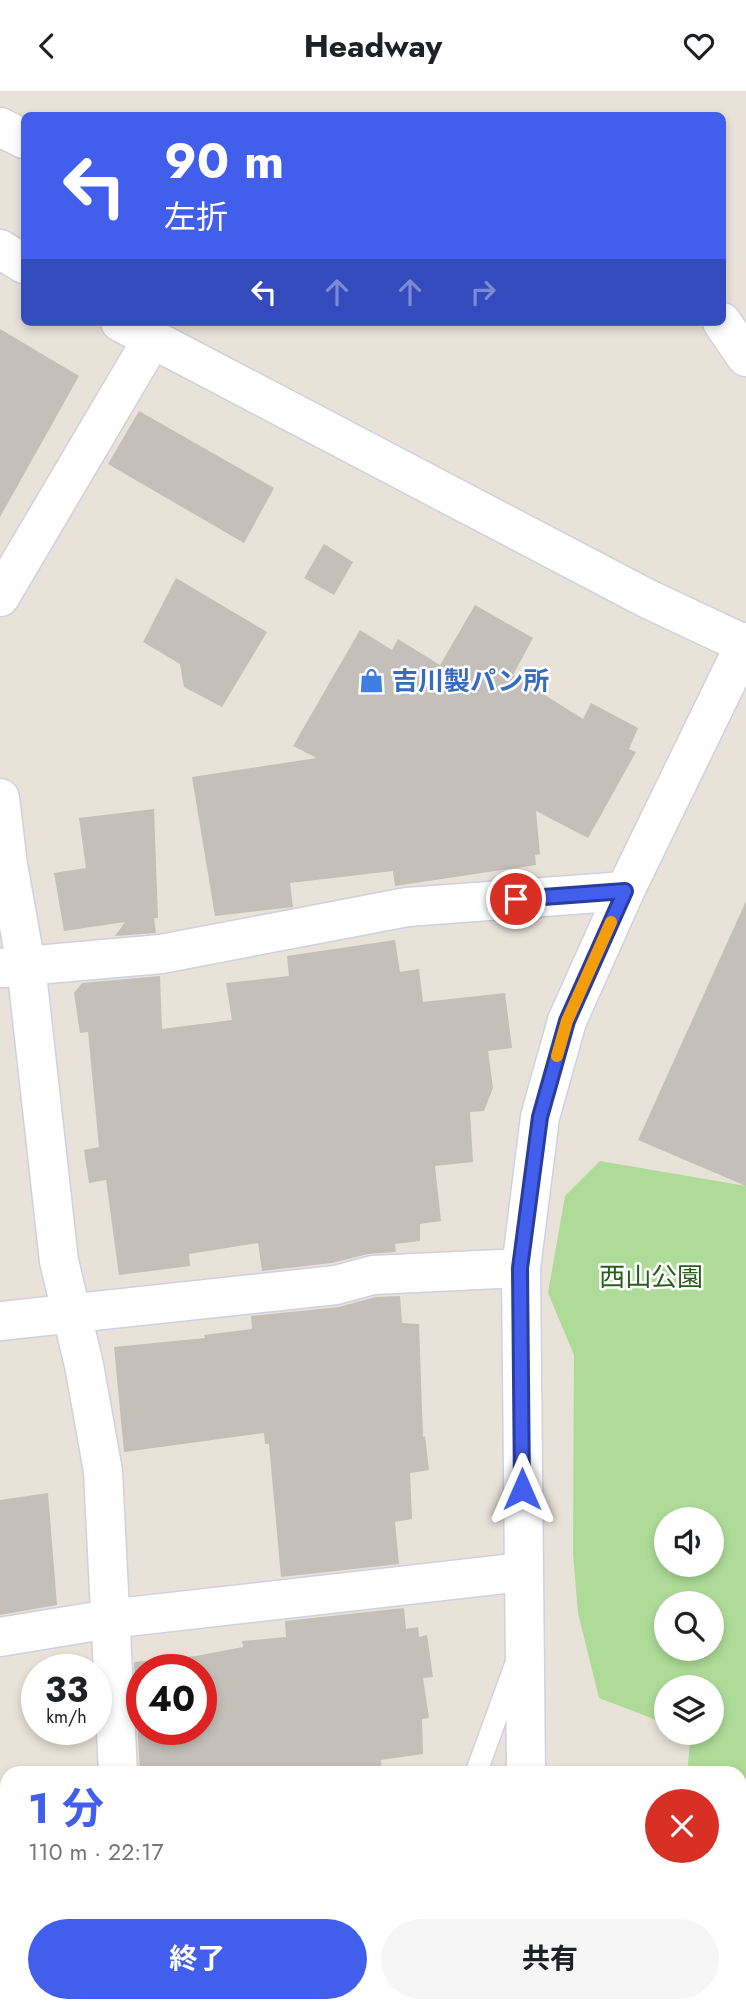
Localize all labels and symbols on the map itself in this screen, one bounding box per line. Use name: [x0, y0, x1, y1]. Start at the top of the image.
place label: 吉川製パン所: [392, 662, 549, 700]
shop icon: 吉川製パン所: [358, 667, 386, 695]
pin: [486, 869, 546, 929]
park label: 西山公園: [599, 1258, 703, 1296]
position arrow: [485, 1452, 559, 1526]
speed limit sign: 40: [126, 1654, 217, 1745]

